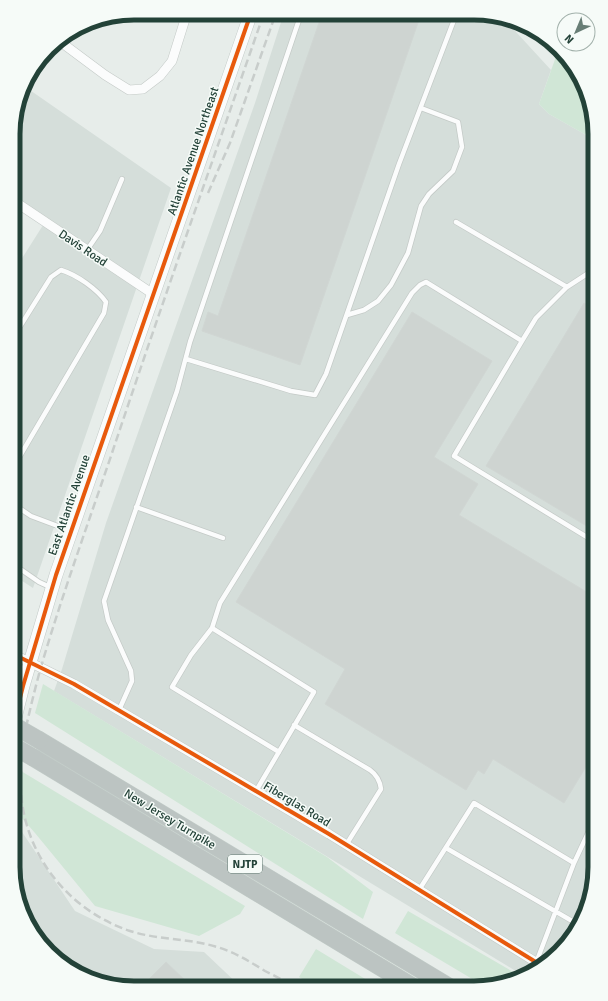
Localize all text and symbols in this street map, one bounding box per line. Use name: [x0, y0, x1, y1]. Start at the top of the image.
north arrow: [556, 12, 596, 52]
text: N: [562, 31, 577, 46]
street label: Atlantic Avenue Northeast: [164, 85, 223, 217]
street label: Davis Road: [55, 227, 110, 270]
street label: East Atlantic Avenue: [45, 453, 94, 558]
street label: Fiberglas Road: [260, 779, 333, 830]
street label: New Jersey Turnpike: [121, 786, 218, 853]
road number: NJTP: [228, 855, 262, 873]

